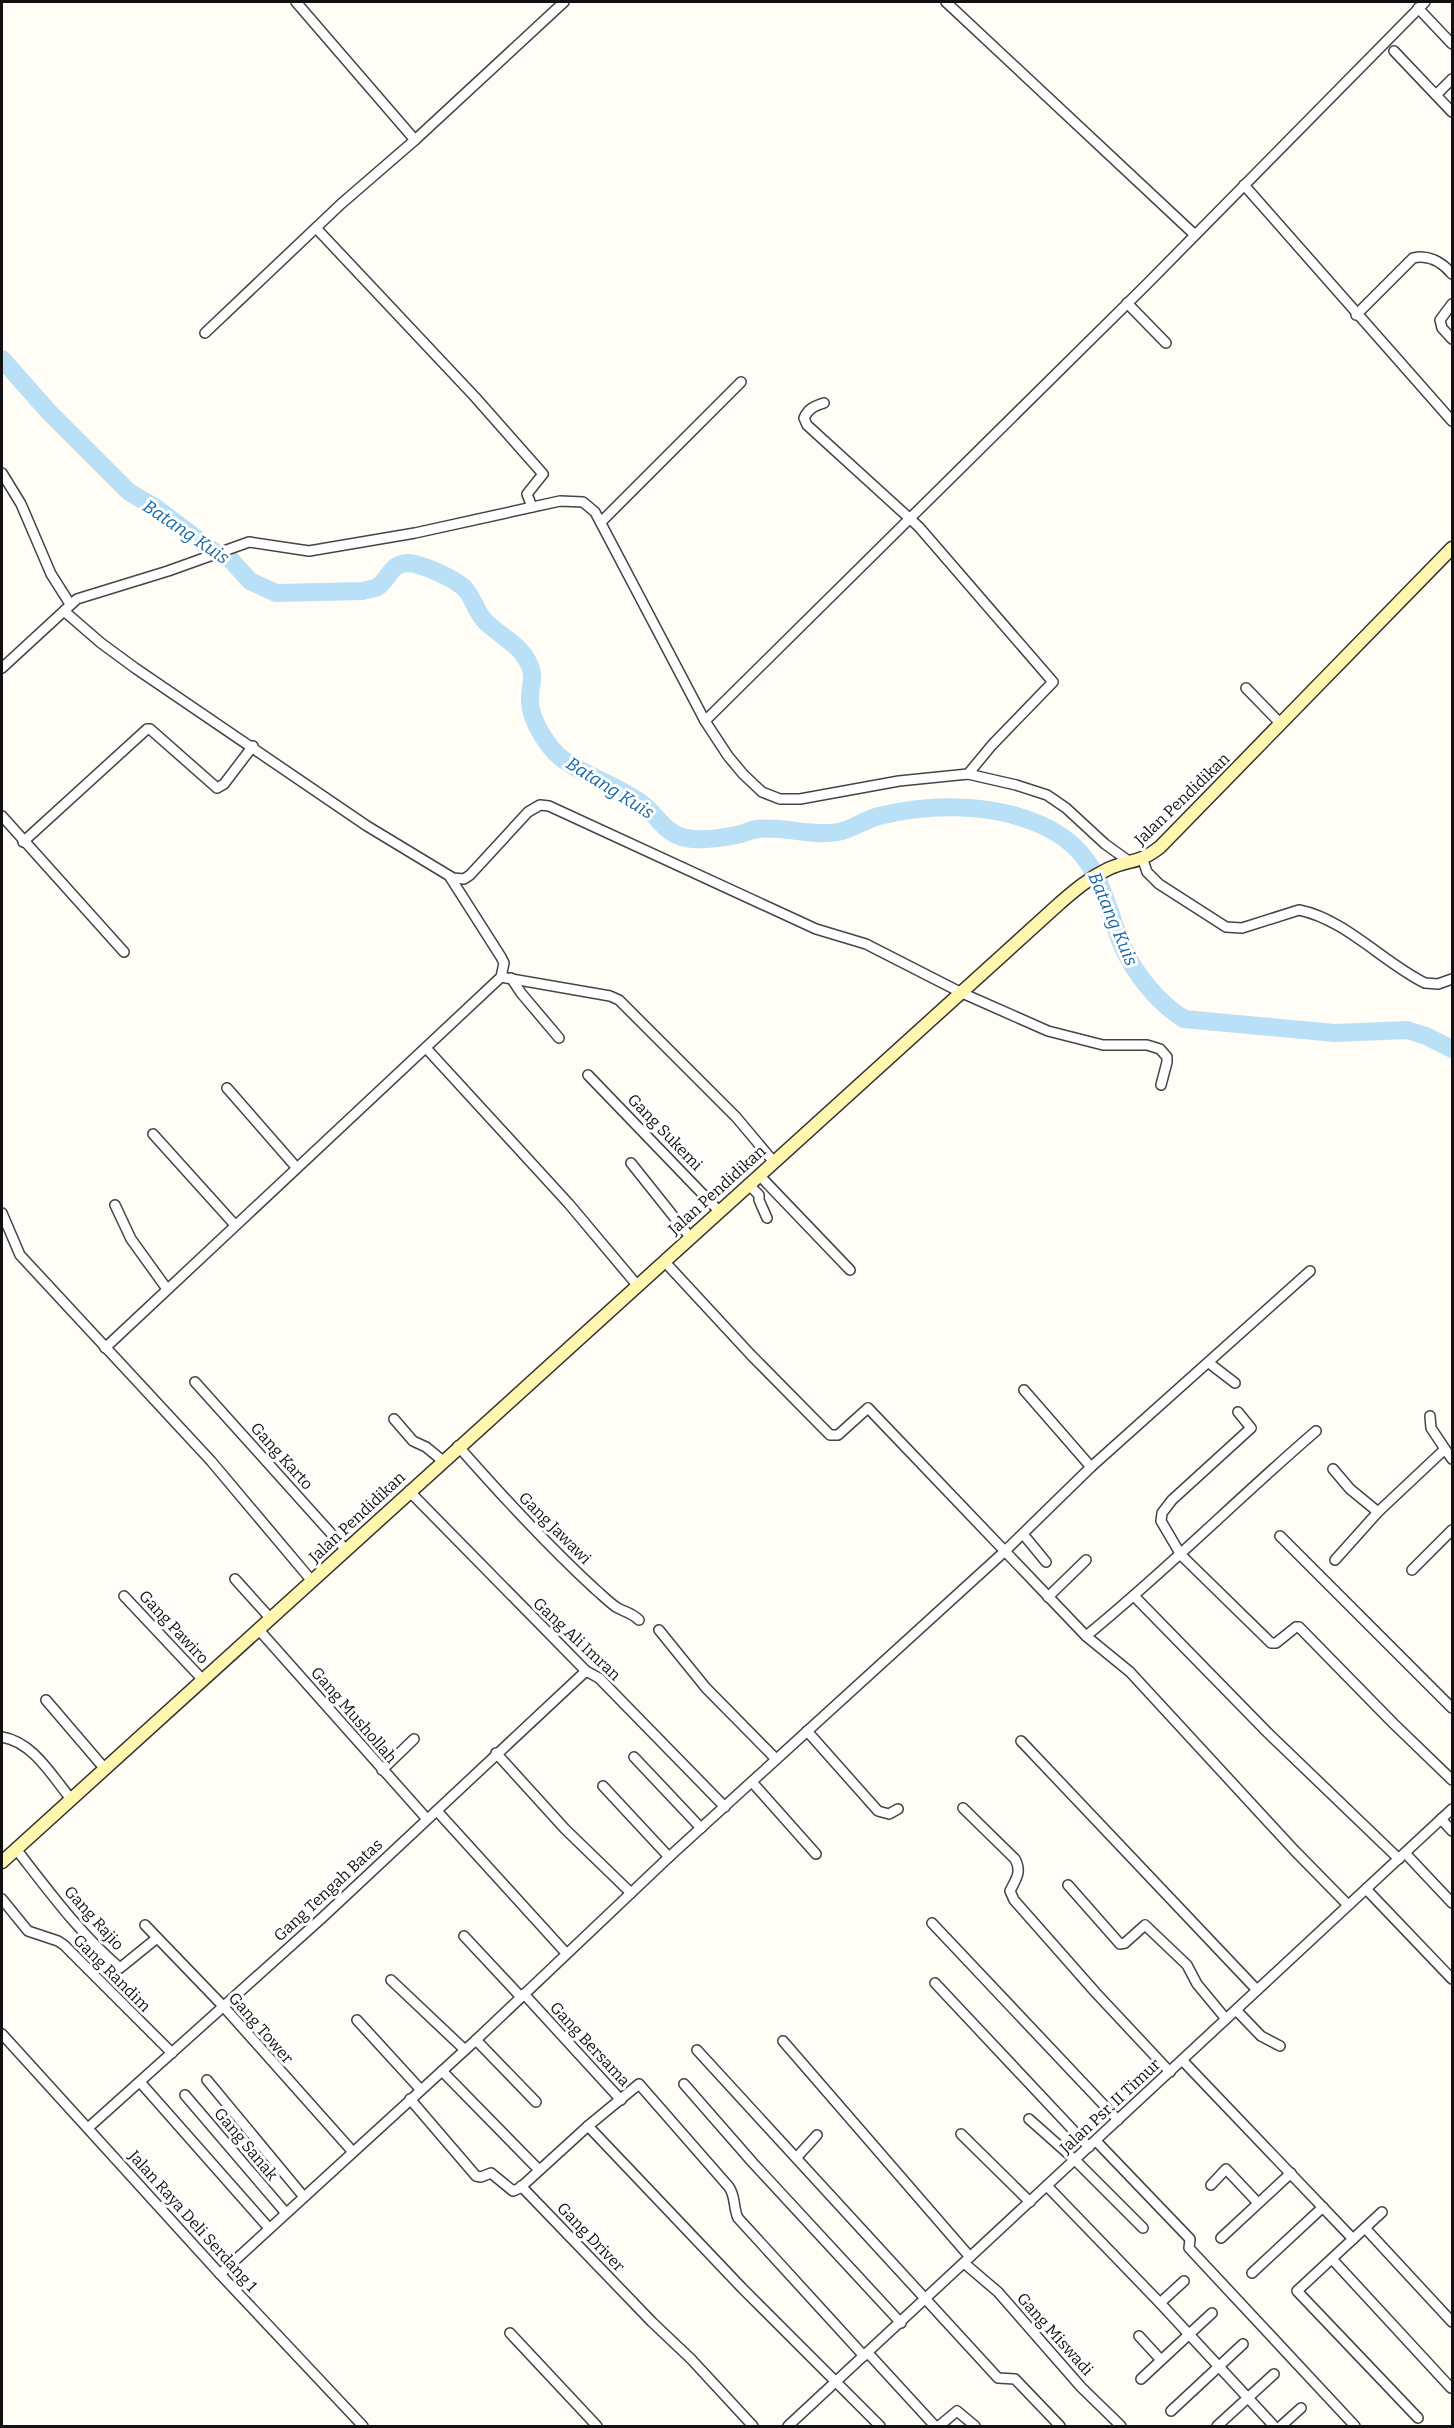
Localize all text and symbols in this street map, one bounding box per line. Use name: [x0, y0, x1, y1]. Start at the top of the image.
water label: Batang Kuis: [139, 495, 234, 569]
street label: Jalan Pendidikan: [1130, 749, 1233, 850]
water label: Batang Kuis: [562, 752, 658, 824]
water label: Batang Kuis: [1083, 869, 1143, 969]
street label: Gang Sukemi: [624, 1090, 706, 1174]
street label: Jalan Pendidikan: [664, 1141, 770, 1239]
street label: Gang Karto: [247, 1418, 317, 1494]
street label: Jalan Pendidikan: [304, 1468, 409, 1567]
street label: Gang Jawawi: [515, 1488, 595, 1568]
street label: Gang Pawiro: [135, 1586, 213, 1668]
street label: Gang Ali Imran: [529, 1594, 625, 1684]
street label: Gang Mushollah: [307, 1663, 401, 1767]
street label: Gang Tengah Batas: [270, 1835, 386, 1945]
street label: Gang Rajio: [60, 1882, 128, 1954]
street label: Gang Randim: [69, 1930, 155, 2016]
street label: Gang Tower: [225, 1988, 297, 2068]
street label: Gang Bersama: [546, 1998, 634, 2090]
street label: Jalan Psr. II Timur: [1055, 2055, 1164, 2158]
street label: Gang Sanak: [210, 2104, 282, 2184]
street label: Jalan Raya Deli Serdang 1: [124, 2146, 262, 2296]
street label: Gang Driver: [553, 2198, 629, 2276]
street label: Gang Miswadi: [1013, 2289, 1097, 2379]

